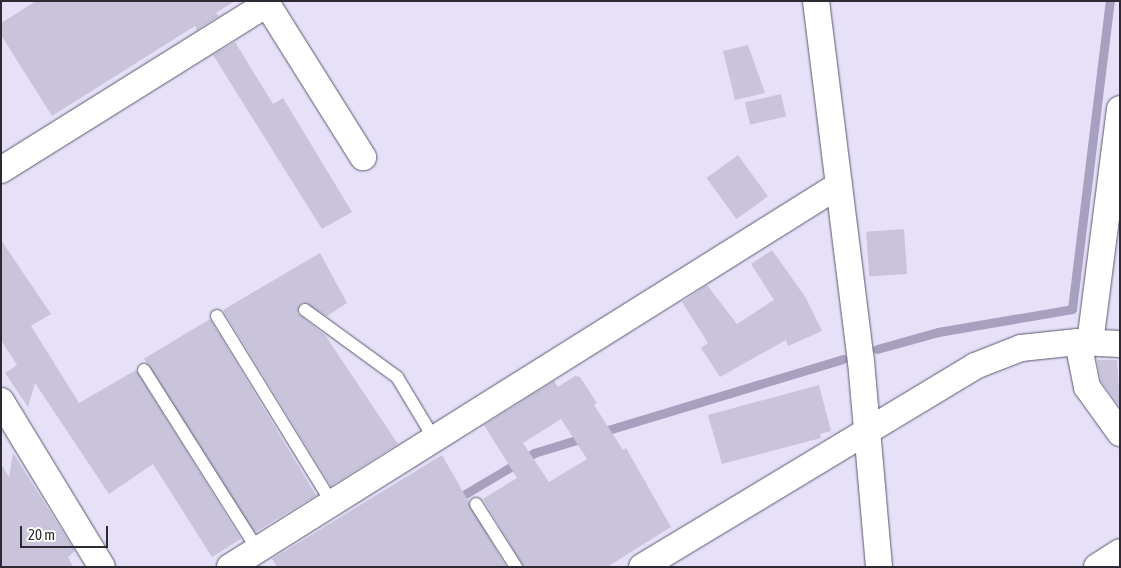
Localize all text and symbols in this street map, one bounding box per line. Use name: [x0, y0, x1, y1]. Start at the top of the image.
scale bar: [22, 516, 110, 548]
text: 20 m: [28, 526, 55, 543]

